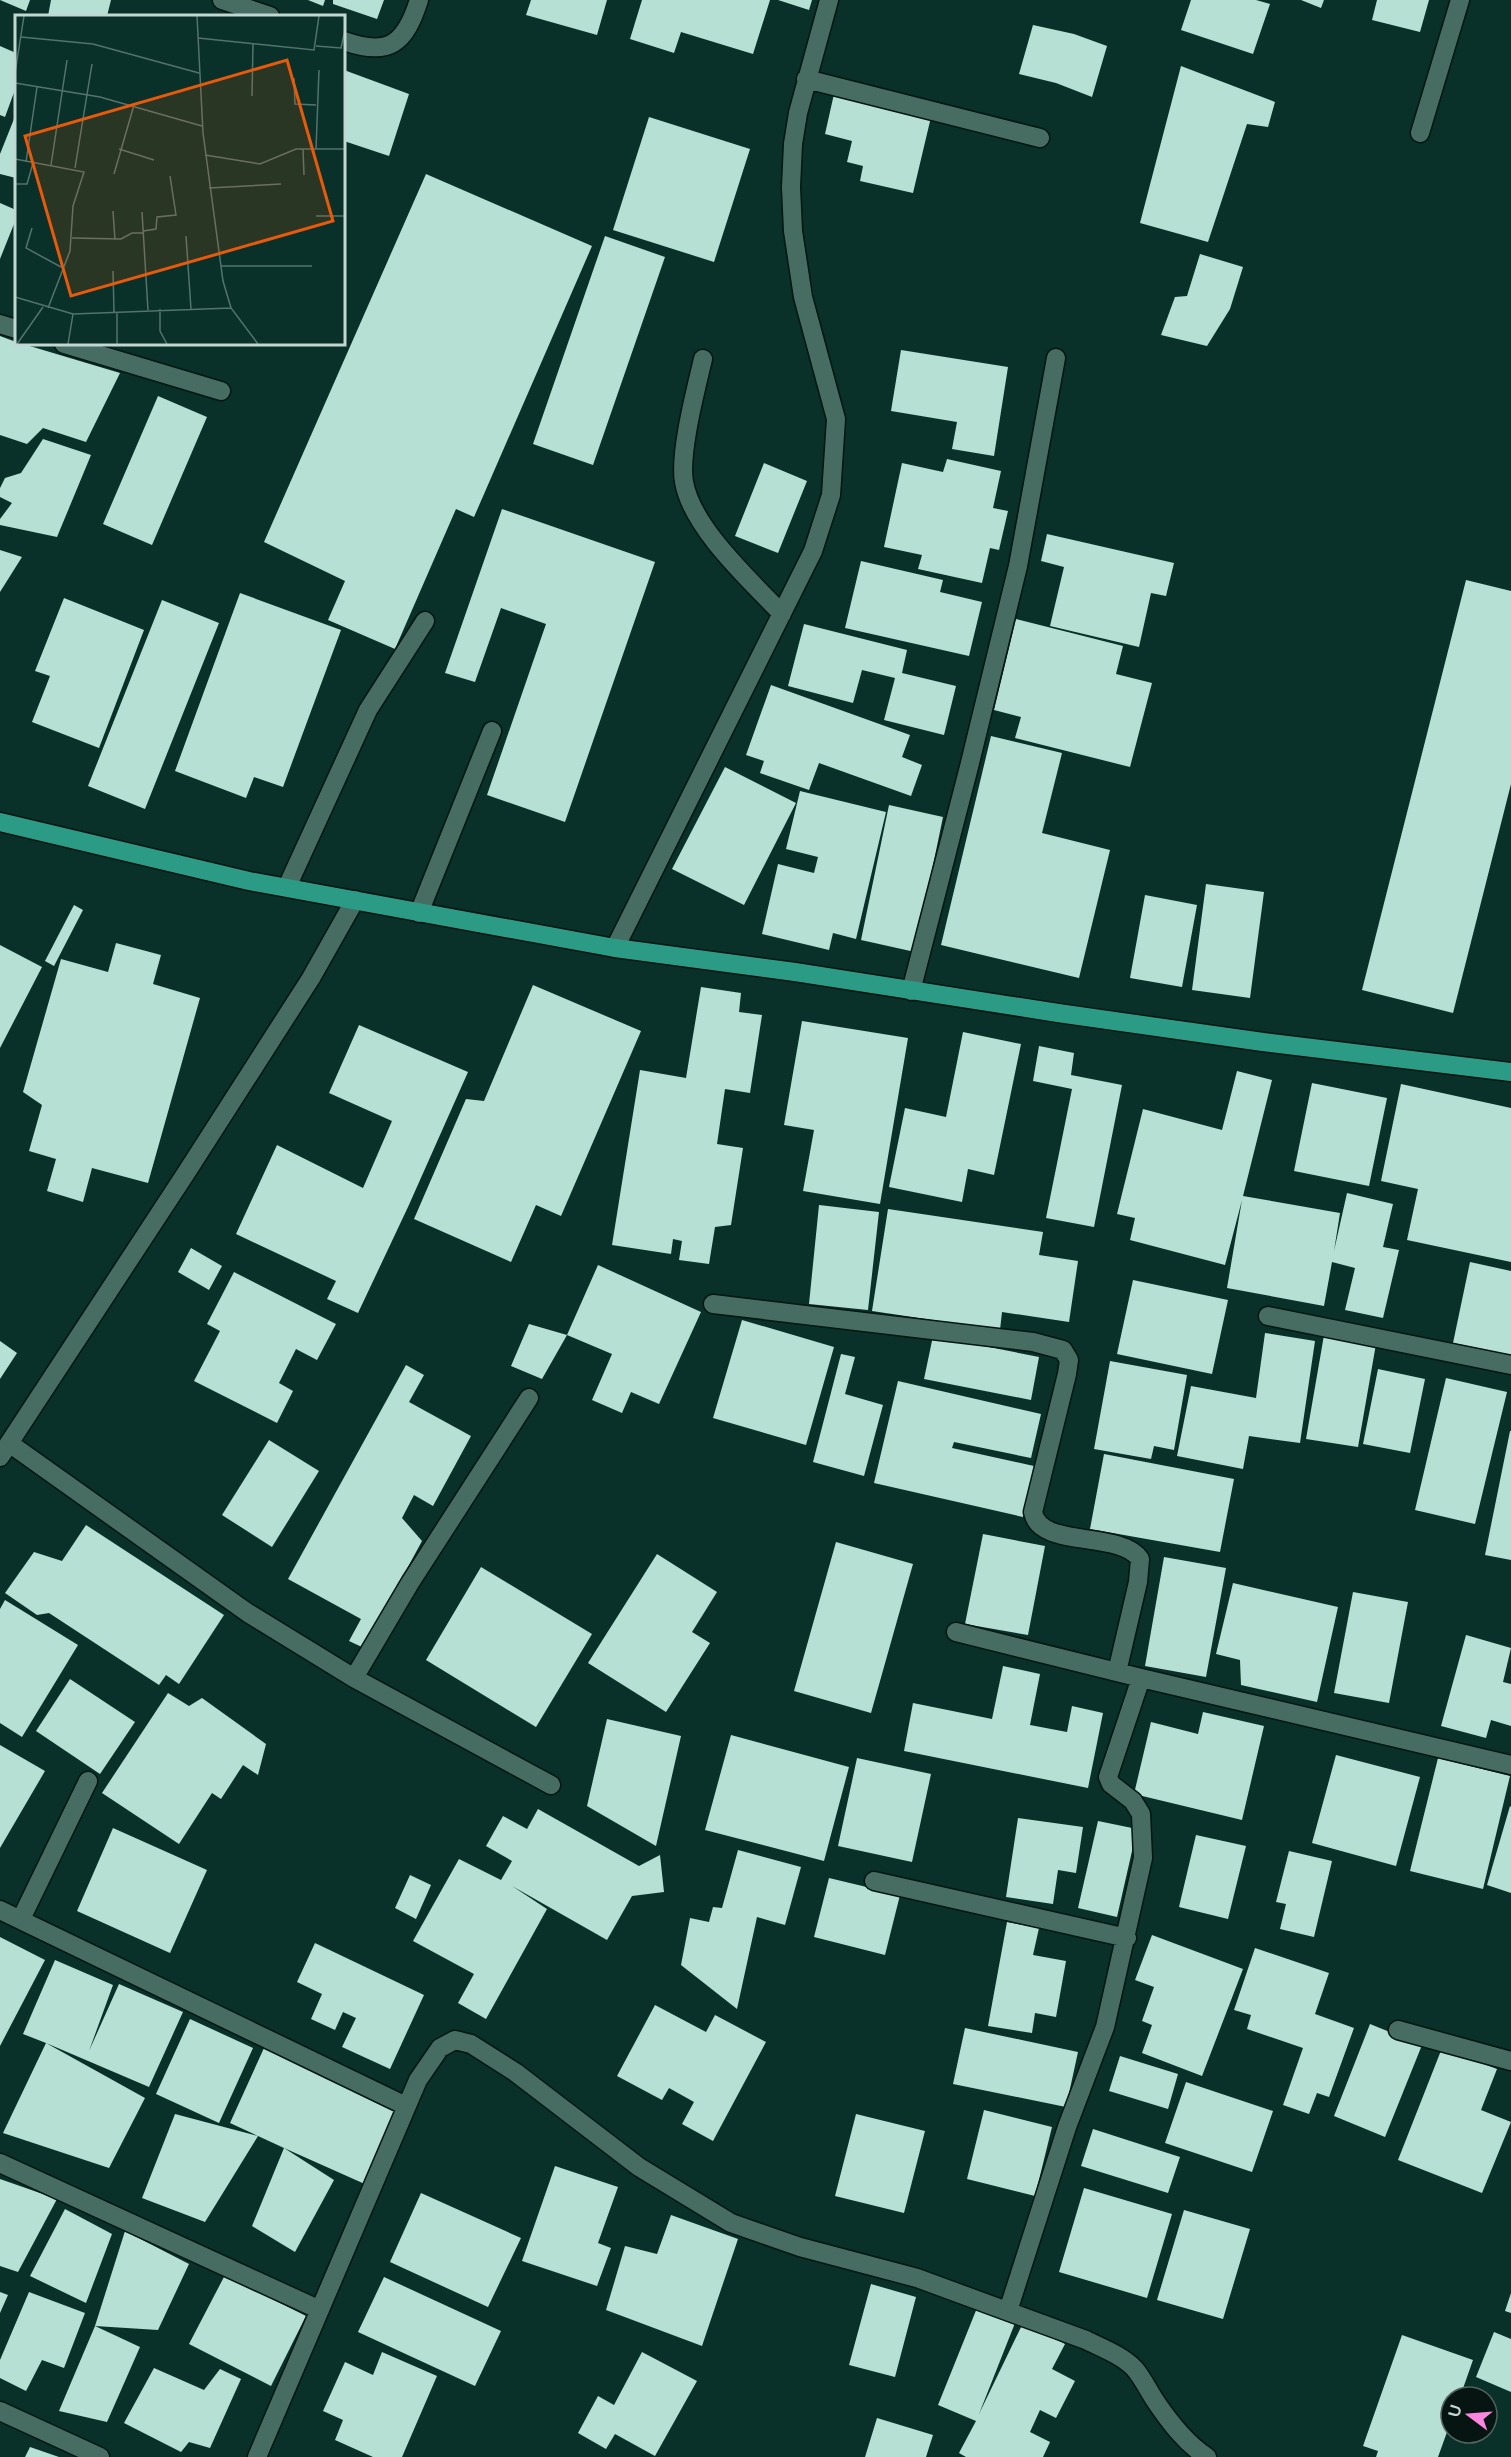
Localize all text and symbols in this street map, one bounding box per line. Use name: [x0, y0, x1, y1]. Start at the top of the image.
inset map: [15, 15, 345, 345]
north arrow: [1439, 2385, 1499, 2445]
text: U: [1444, 2403, 1466, 2419]

